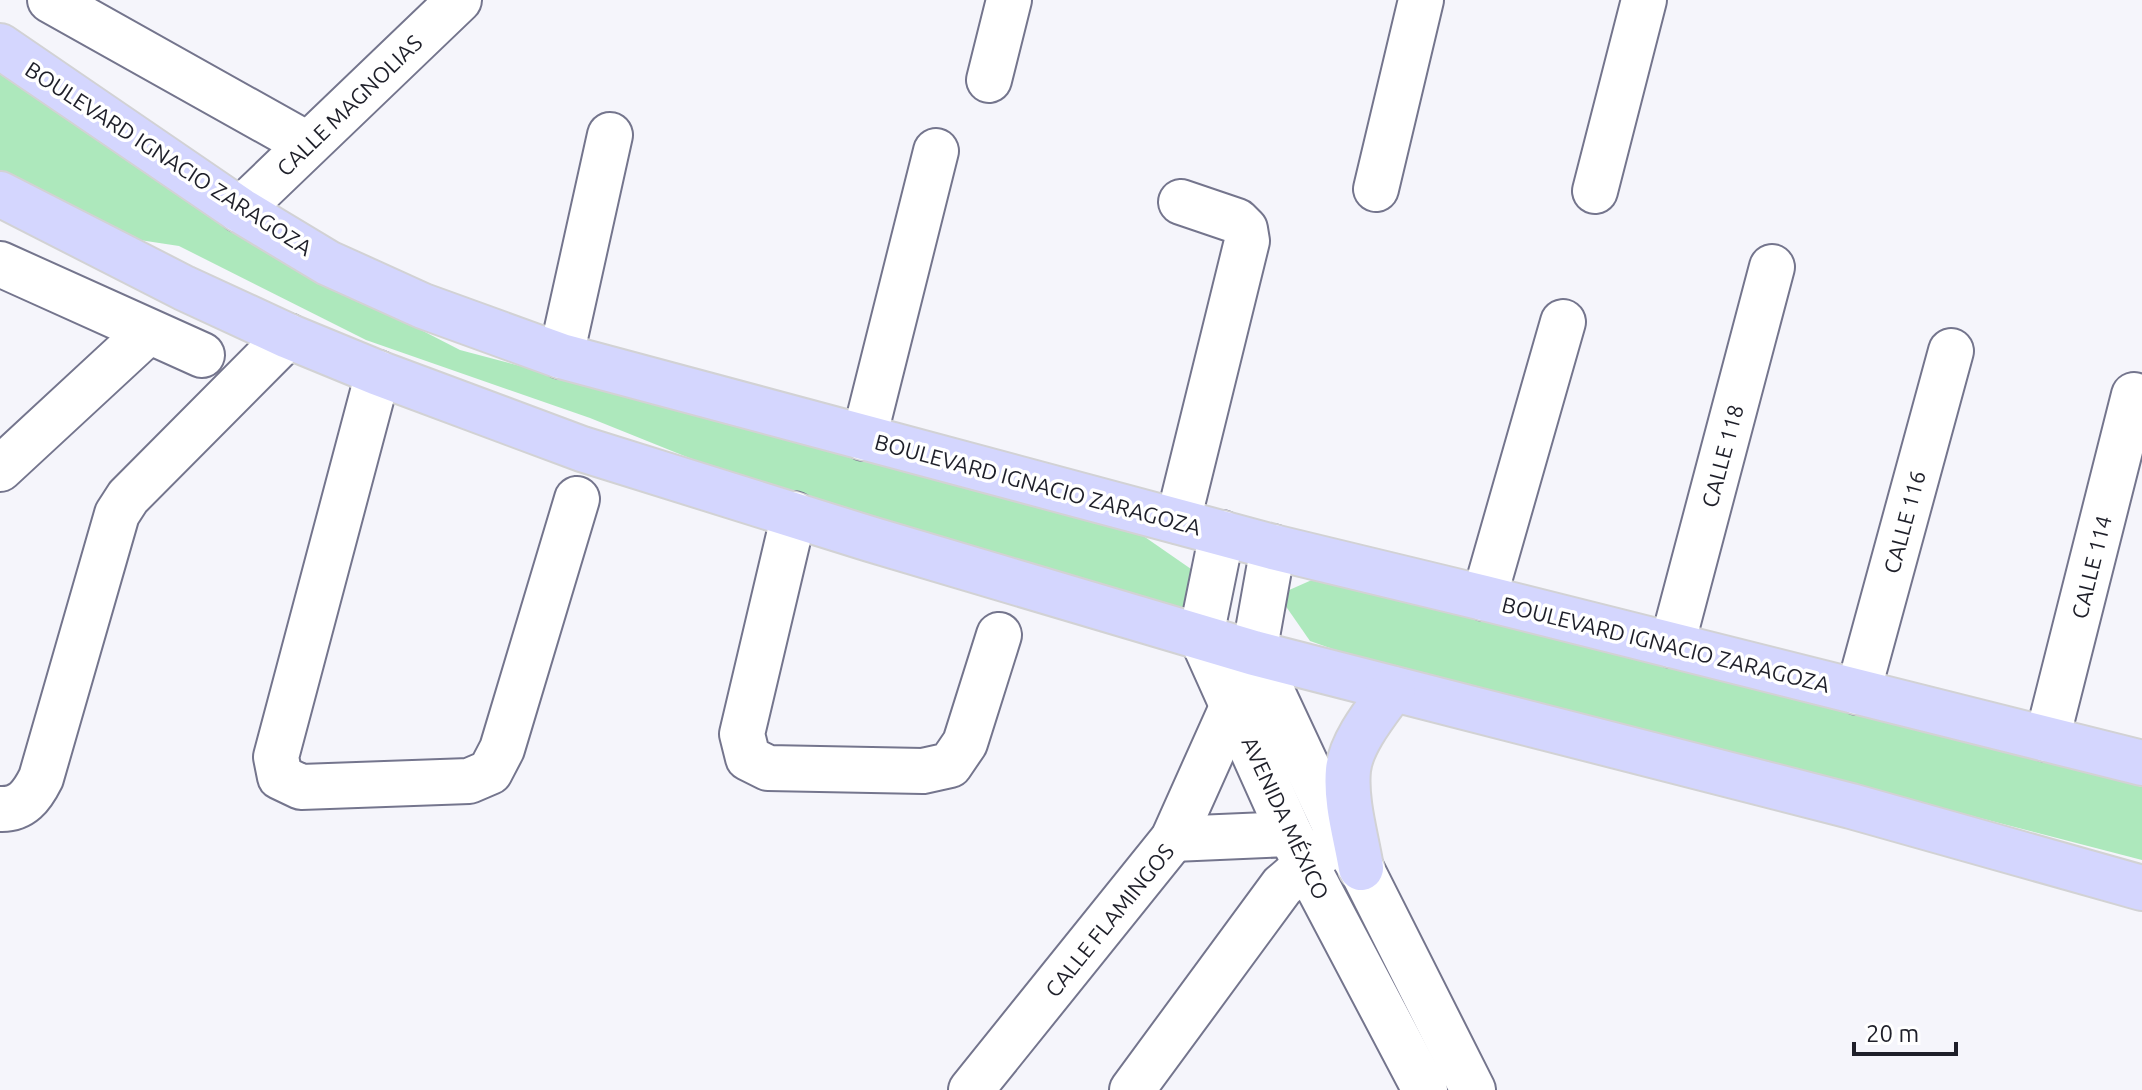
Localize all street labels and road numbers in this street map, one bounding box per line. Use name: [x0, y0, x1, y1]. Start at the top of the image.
street label: CALLE MAGNOLIAS: [271, 29, 427, 181]
street label: BOULEVARD IGNACIO ZARAGOZA: [21, 56, 318, 261]
street label: CALLE 118: [1696, 402, 1748, 510]
street label: BOULEVARD IGNACIO ZARAGOZA: [872, 428, 1204, 540]
street label: CALLE 116: [1878, 468, 1930, 576]
street label: CALLE 114: [2066, 513, 2116, 621]
street label: BOULEVARD IGNACIO ZARAGOZA: [1500, 591, 1833, 697]
street label: AVENIDA MÉXICO: [1237, 732, 1336, 903]
street label: CALLE FLAMINGOS: [1040, 839, 1178, 1001]

